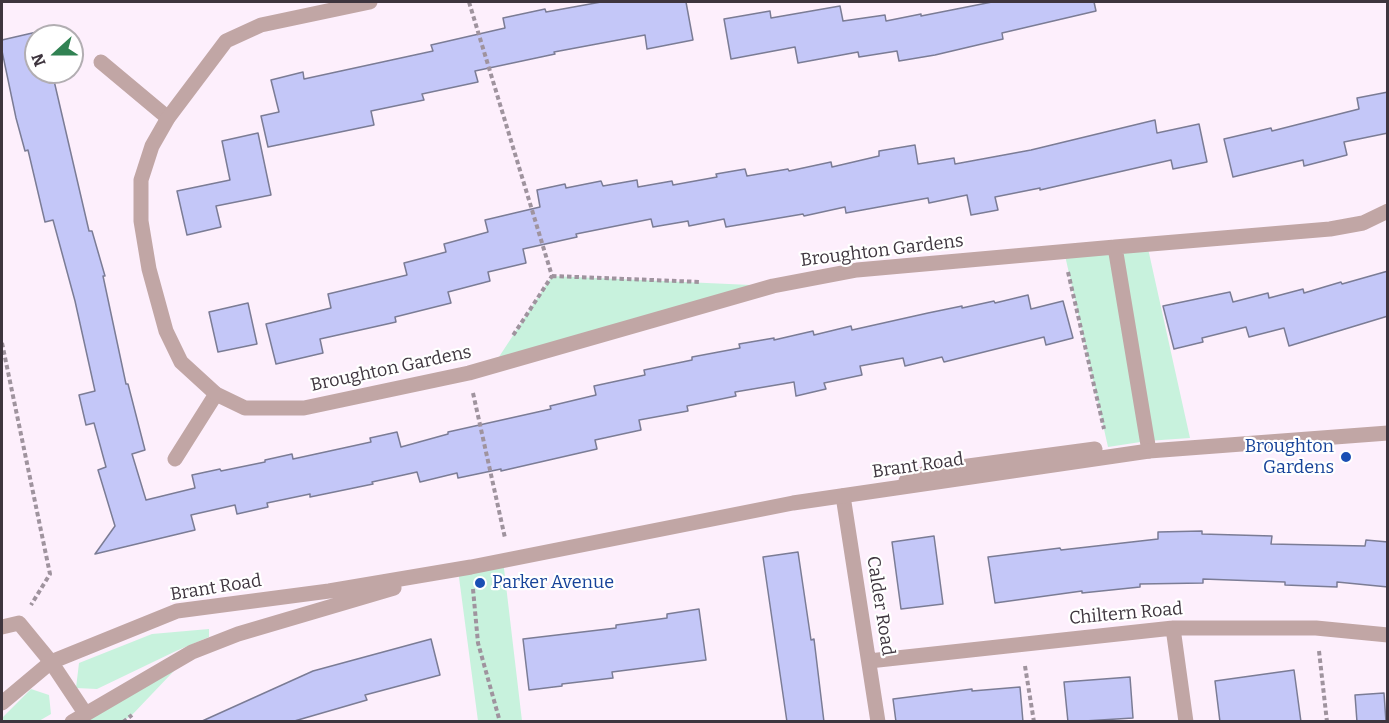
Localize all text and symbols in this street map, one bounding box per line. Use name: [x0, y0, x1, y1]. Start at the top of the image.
north arrow: [24, 24, 84, 84]
text: N: [28, 51, 50, 69]
street label: Broughton Gardens: [799, 230, 965, 272]
street label: Broughton Gardens: [309, 341, 473, 397]
place label: Broughton Gardens: [1245, 436, 1334, 478]
street label: Brant Road: [871, 449, 965, 483]
marker: Broughton Gardens: [1339, 450, 1353, 464]
street label: Calder Road: [861, 555, 899, 657]
street label: Brant Road: [169, 570, 263, 606]
place label: Parker Avenue: [492, 572, 614, 594]
marker: Parker Avenue: [473, 576, 487, 590]
street label: Chiltern Road: [1068, 598, 1184, 630]

